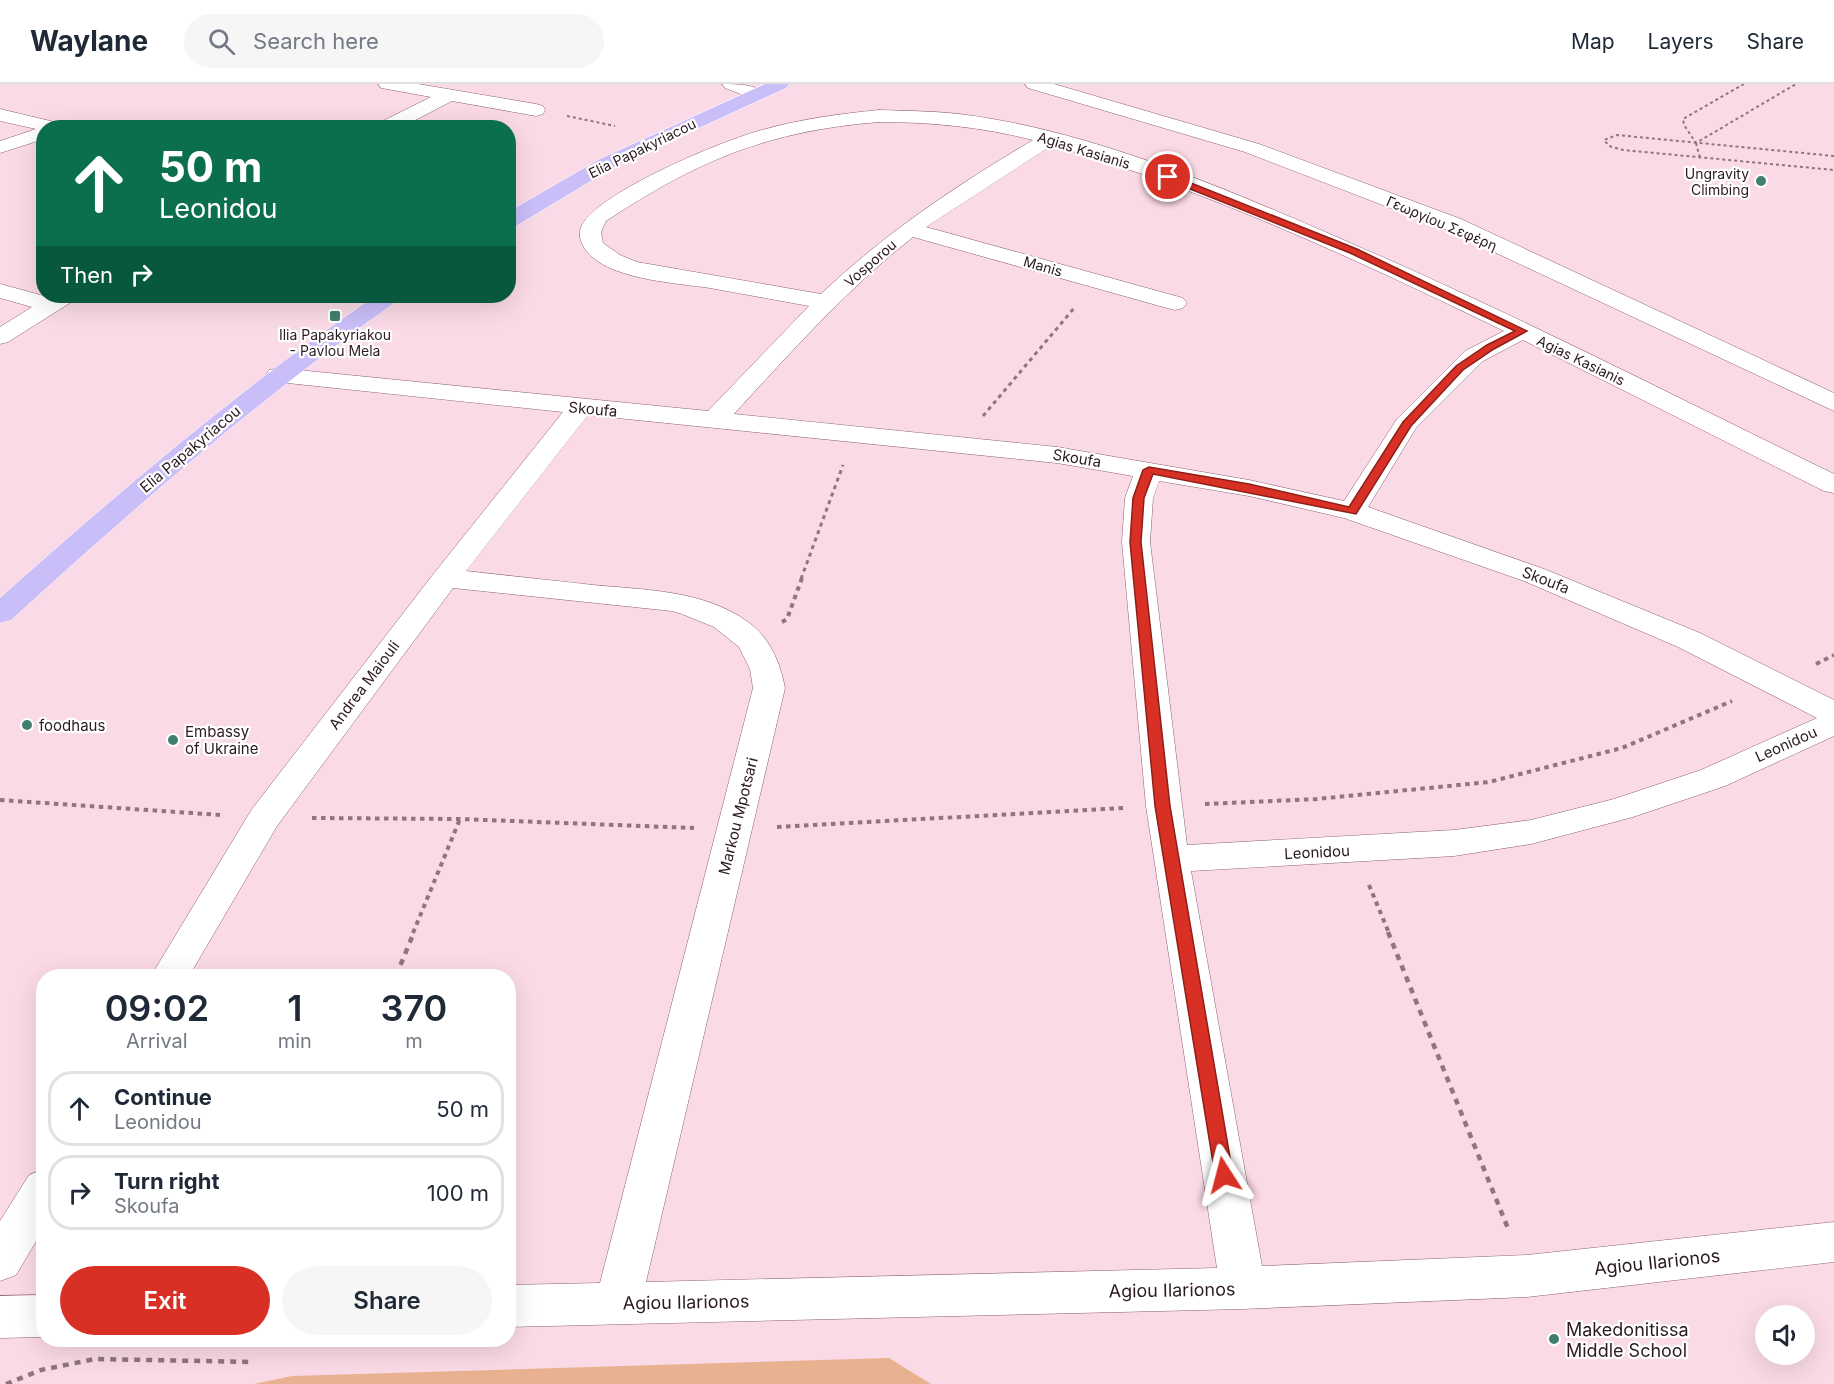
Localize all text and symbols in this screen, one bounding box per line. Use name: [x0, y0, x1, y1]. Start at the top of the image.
search box: [184, 14, 604, 68]
text: Waylane: [30, 24, 148, 58]
icon: search: [205, 25, 238, 58]
text: Search here: [253, 28, 379, 54]
text: Map: [1571, 29, 1615, 54]
text: Layers: [1648, 29, 1714, 54]
text: Share: [1747, 29, 1804, 54]
street label: Elia Papakyriacou: [586, 115, 698, 181]
street label: Agias Kasianis: [1036, 128, 1132, 172]
text: 50 m: [159, 141, 262, 192]
icon: ahead: [60, 144, 138, 222]
pin: [1142, 151, 1193, 202]
icon: arrive: [1151, 160, 1184, 193]
place label: Ungravity Climbing: [1685, 165, 1749, 198]
marker: Ungravity Climbing: [1754, 174, 1768, 188]
text: Leonidou: [159, 192, 277, 225]
street label: Γεωργίου Σεφέρη: [1384, 192, 1500, 254]
street label: Vosporou: [840, 236, 900, 290]
street label: Manis: [1022, 252, 1064, 280]
icon: right: [125, 258, 158, 291]
text: Then: [60, 262, 113, 288]
marker: Ilia Papakyriakou - Pavlou Mela: [328, 309, 342, 323]
place label: Ilia Papakyriakou - Pavlou Mela: [279, 326, 391, 359]
street label: Agias Kasianis: [1534, 331, 1628, 389]
street label: Skoufa: [568, 397, 618, 421]
street label: Elia Papakyriacou: [136, 401, 244, 497]
street label: Skoufa: [1051, 445, 1103, 471]
street label: Skoufa: [1520, 562, 1572, 598]
street label: Andrea Maiouli: [324, 637, 404, 733]
place label: foodhaus: [39, 716, 105, 735]
marker: foodhaus: [20, 718, 34, 732]
place label: Embassy of Ukraine: [185, 722, 258, 758]
street label: Leonidou: [1752, 722, 1820, 766]
marker: Embassy of Ukraine: [166, 733, 180, 747]
street label: Markou Mpotsari: [714, 755, 762, 877]
street label: Leonidou: [1284, 841, 1350, 863]
text: 09:02: [105, 986, 209, 1030]
text: 1: [287, 986, 302, 1030]
text: 370: [381, 986, 447, 1030]
text: Arrival: [126, 1029, 188, 1053]
text: min: [278, 1029, 312, 1053]
text: m: [405, 1029, 423, 1053]
text: Continue: [114, 1084, 212, 1110]
icon: ahead: [63, 1092, 96, 1125]
text: 50 m: [436, 1096, 489, 1122]
text: Leonidou: [114, 1110, 202, 1134]
position arrow: [1192, 1143, 1256, 1207]
text: Turn right: [114, 1168, 220, 1194]
icon: right: [63, 1176, 96, 1209]
text: 100 m: [427, 1180, 489, 1206]
text: Skoufa: [114, 1194, 180, 1218]
street label: Agiou Ilarionos: [1593, 1245, 1721, 1279]
button: Exit: [60, 1266, 270, 1335]
button: Share: [282, 1266, 492, 1335]
street label: Agiou Ilarionos: [1108, 1278, 1236, 1302]
street label: Agiou Ilarionos: [622, 1290, 750, 1314]
map controls: [1755, 1305, 1815, 1365]
button: sound: [1755, 1305, 1815, 1365]
place label: Makedonitissa Middle School: [1566, 1319, 1689, 1361]
marker: Makedonitissa Middle School: [1547, 1332, 1561, 1346]

